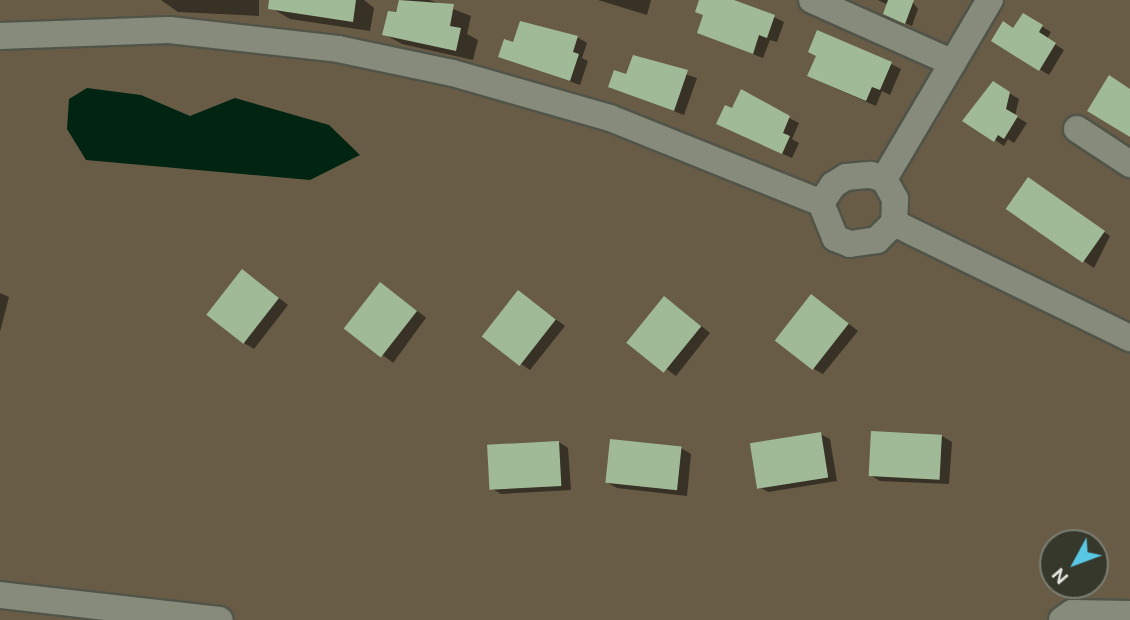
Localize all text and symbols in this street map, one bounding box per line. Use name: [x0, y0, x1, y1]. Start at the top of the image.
north arrow: [1039, 529, 1109, 599]
text: N: [1047, 564, 1073, 589]

